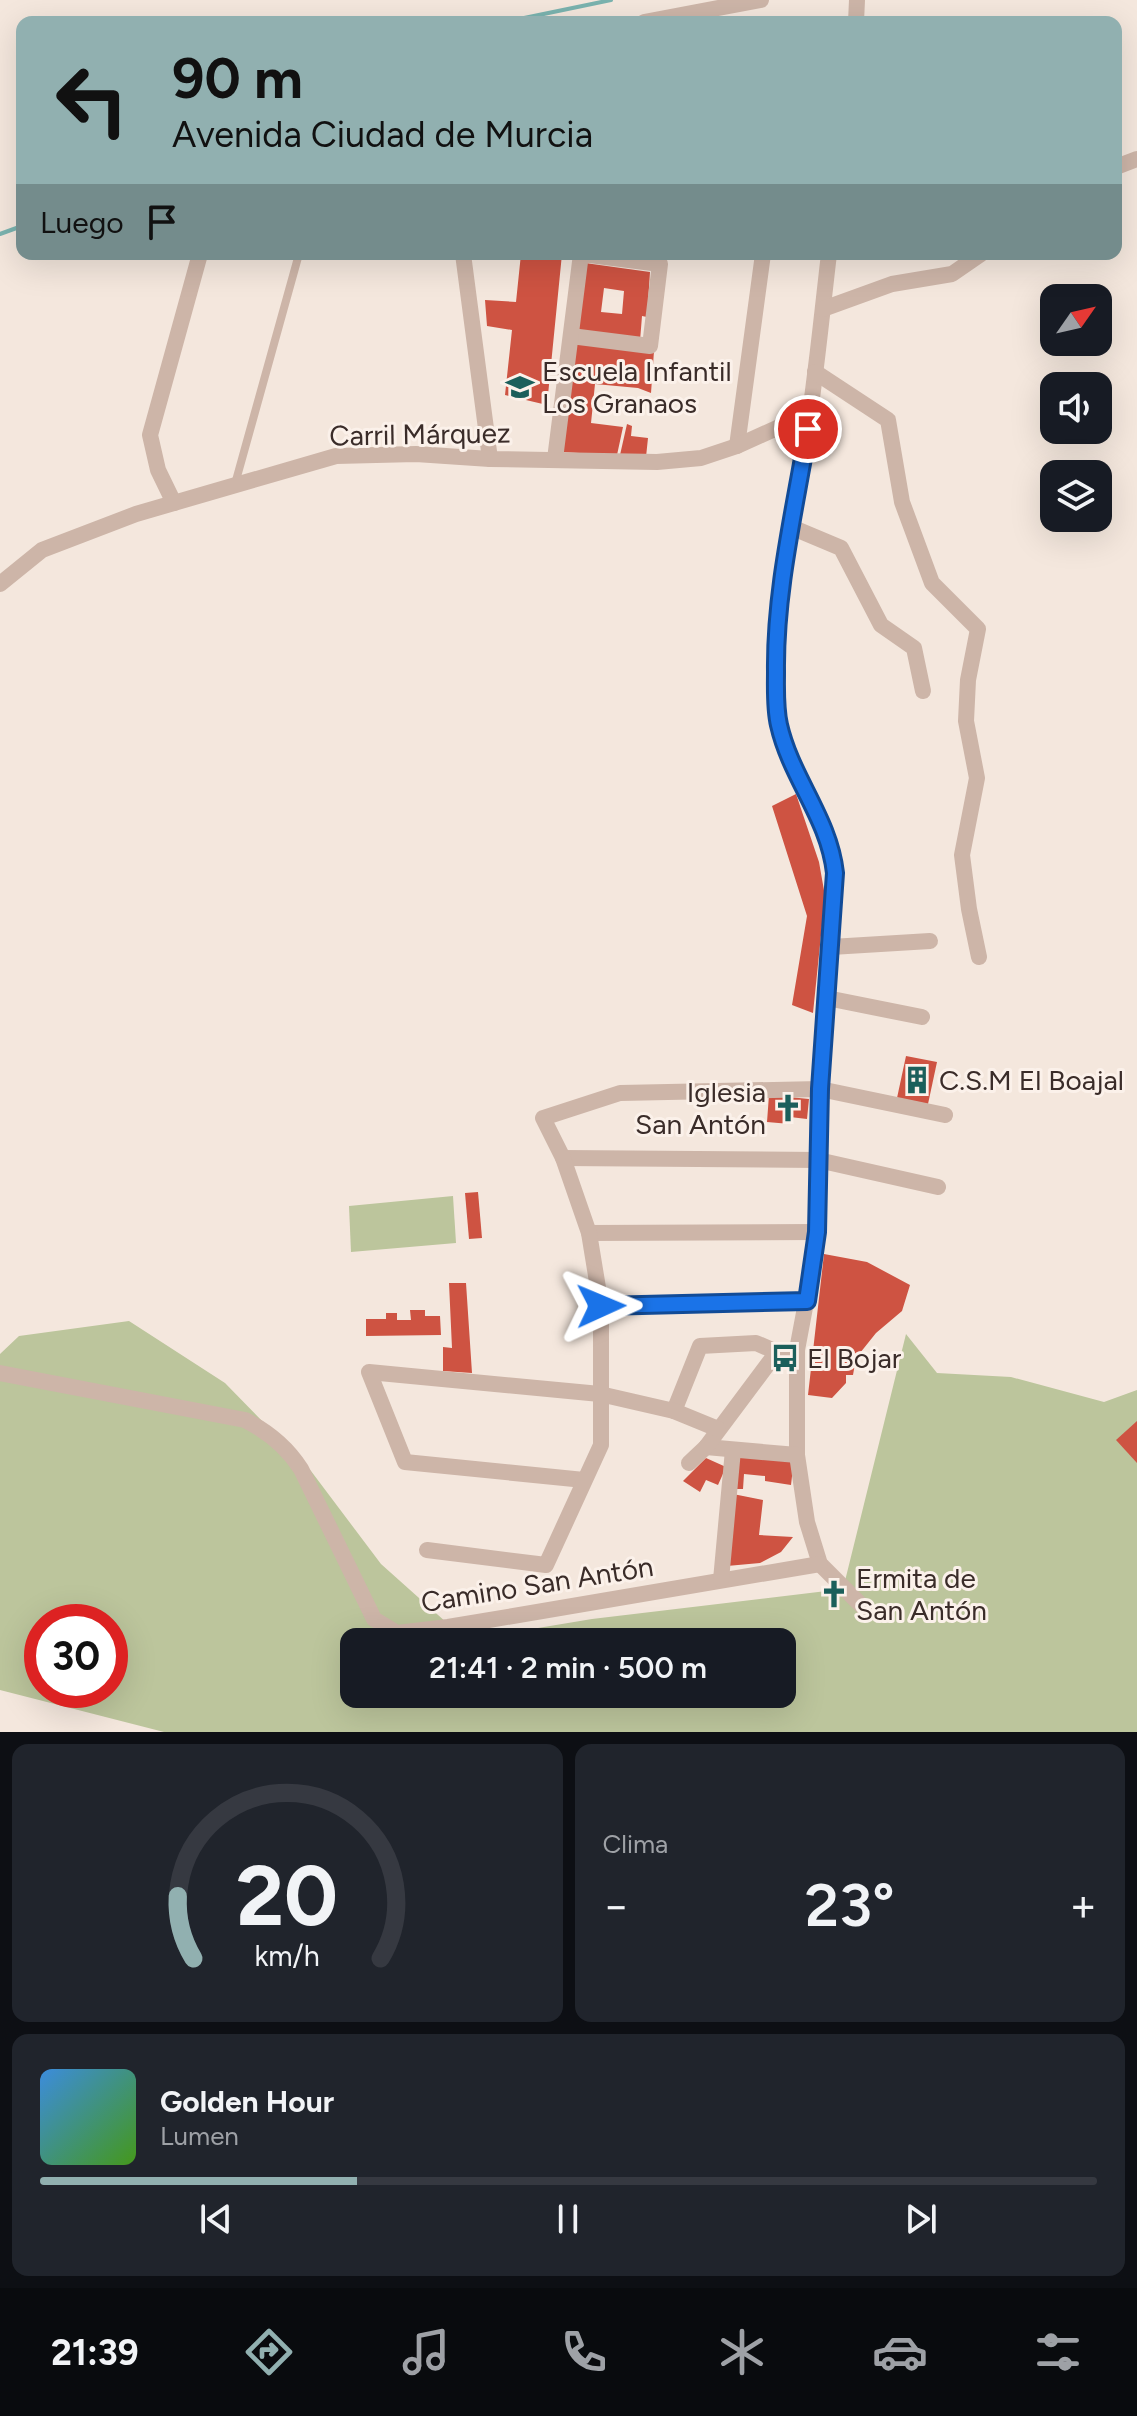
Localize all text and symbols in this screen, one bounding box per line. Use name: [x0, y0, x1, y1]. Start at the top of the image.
text: 90 m: [172, 45, 303, 112]
icon: left: [40, 48, 144, 152]
text: Avenida Ciudad de Murcia: [172, 113, 593, 156]
icon: arrive: [140, 200, 184, 244]
text: Luego: [40, 204, 124, 241]
north arrow: [1040, 284, 1112, 356]
map controls: [1040, 284, 1112, 532]
place label: Escuela Infantil Los Granaos: [542, 354, 732, 420]
school or university icon: Escuela Infantil Los Granaos: [505, 372, 535, 402]
button: sound: [1040, 372, 1112, 444]
pin: [774, 395, 842, 463]
icon: arrive: [786, 407, 830, 451]
street label: Carril Márquez: [329, 415, 511, 453]
button: layers: [1040, 460, 1112, 532]
place label: C.S.M El Boajal: [939, 1063, 1124, 1097]
building icon: C.S.M El Boajal: [902, 1065, 932, 1095]
place label: Iglesia San Antón: [635, 1075, 766, 1141]
church icon: Iglesia San Antón: [773, 1093, 803, 1123]
position arrow: [559, 1264, 643, 1348]
place label: El Bojar: [807, 1341, 902, 1375]
bus stop icon: El Bojar: [770, 1343, 800, 1373]
street label: Camino San Antón: [419, 1549, 655, 1619]
place label: Ermita de San Antón: [856, 1561, 987, 1627]
church icon: Ermita de San Antón: [819, 1579, 849, 1609]
speed limit sign: 30: [24, 1604, 128, 1708]
text: 21:41 · 2 min · 500 m: [429, 1649, 707, 1686]
text: Clima: [603, 1828, 668, 1860]
text: 20: [236, 1846, 338, 1946]
text: 23°: [805, 1869, 895, 1941]
text: −: [603, 1879, 630, 1932]
text: +: [1070, 1879, 1097, 1932]
text: km/h: [255, 1939, 320, 1973]
text: Golden Hour: [160, 2083, 334, 2120]
text: Lumen: [160, 2120, 239, 2152]
icon: previous: [194, 2197, 238, 2241]
icon: pause: [546, 2197, 590, 2241]
icon: next: [899, 2197, 943, 2241]
icon: directions: [241, 2324, 297, 2380]
icon: music: [398, 2324, 454, 2380]
icon: phone: [556, 2324, 612, 2380]
icon: climate: [714, 2324, 770, 2380]
icon: car: [872, 2324, 928, 2380]
icon: filters: [1030, 2324, 1086, 2380]
text: 21:39: [51, 2331, 139, 2374]

